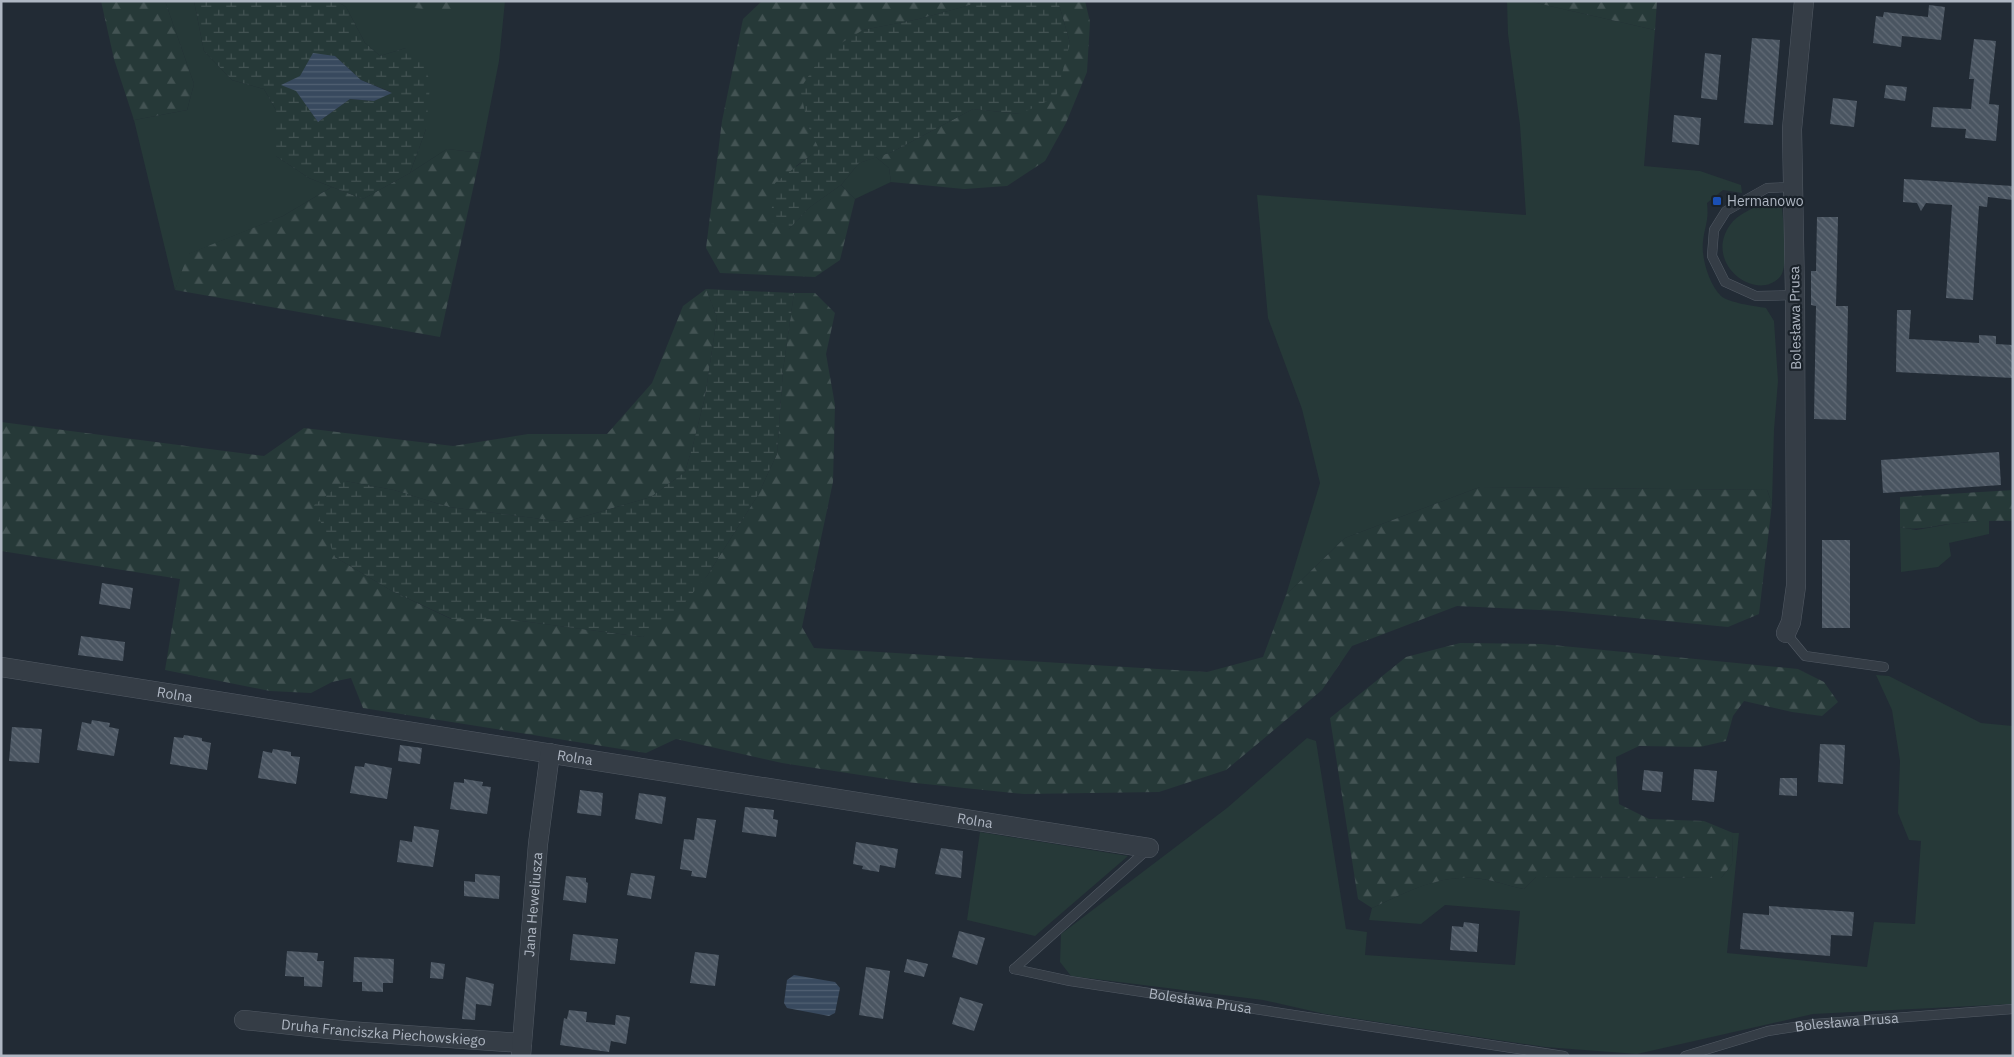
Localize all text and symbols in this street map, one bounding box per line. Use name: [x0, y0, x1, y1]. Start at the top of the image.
place label: Hermanowo: [1727, 192, 1804, 210]
marker: Hermanowo: [1711, 195, 1723, 207]
street label: Bolesława Prusa: [1785, 265, 1805, 370]
street label: Rolna: [156, 683, 194, 706]
street label: Rolna: [556, 746, 595, 769]
street label: Rolna: [956, 809, 995, 832]
street label: Jana Heweliusza: [520, 851, 546, 958]
street label: Bolesława Prusa: [1148, 984, 1253, 1018]
street label: Bolesława Prusa: [1794, 1009, 1900, 1036]
street label: Druha Franciszka Piechowskiego: [280, 1015, 486, 1049]

